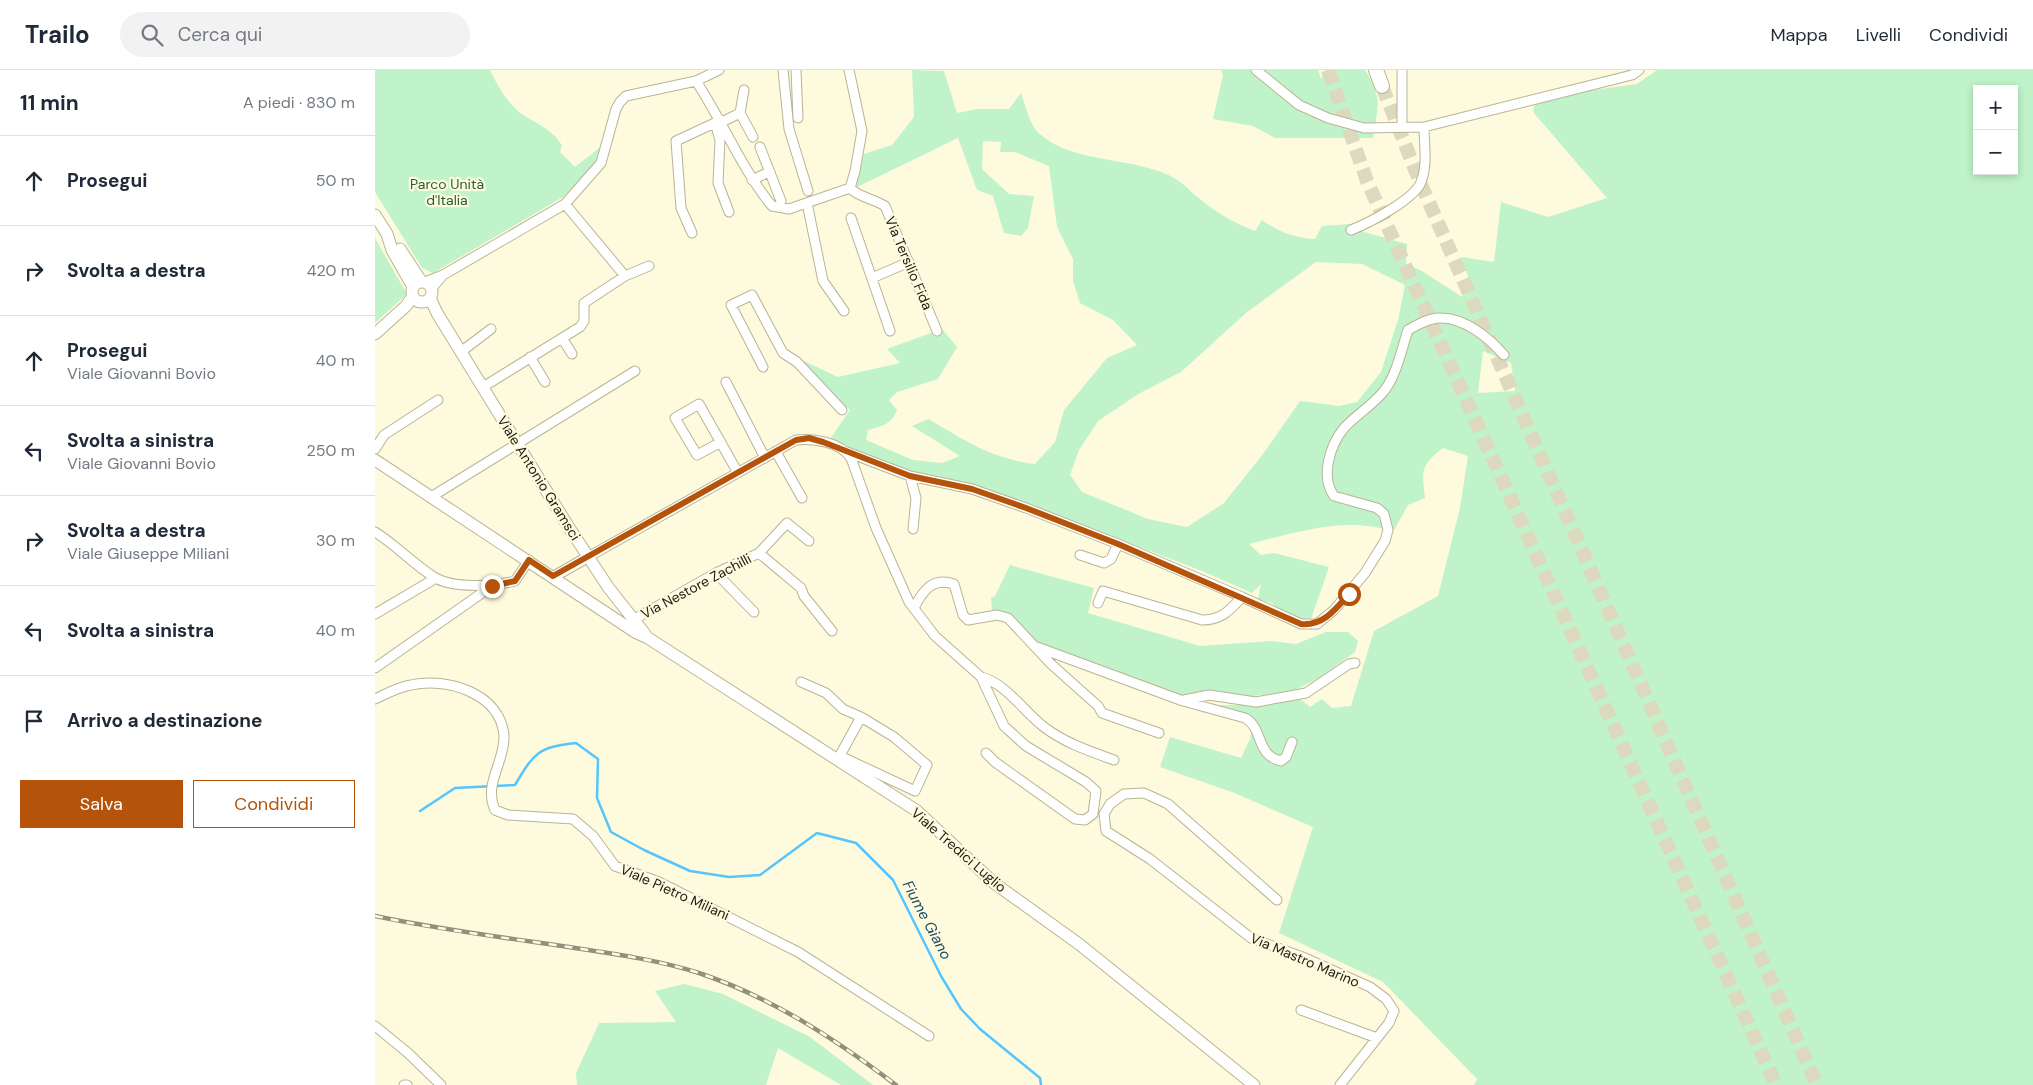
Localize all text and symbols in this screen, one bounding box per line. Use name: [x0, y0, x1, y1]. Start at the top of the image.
search box: [120, 12, 470, 57]
text: Trailo: [25, 19, 90, 50]
icon: search: [138, 21, 166, 49]
text: Cerca qui: [178, 22, 262, 47]
text: Mappa: [1770, 23, 1828, 47]
text: Livelli: [1856, 23, 1901, 47]
text: Condividi: [1929, 23, 2008, 47]
map controls: [1973, 85, 2018, 175]
button: +: [1973, 85, 2018, 130]
text: 11 min: [20, 89, 79, 117]
text: A piedi · 830 m: [243, 92, 355, 113]
button: −: [1973, 130, 2018, 175]
icon: ahead: [20, 167, 48, 195]
text: Prosegui: [67, 168, 147, 193]
text: 50 m: [316, 170, 355, 191]
park label: Parco Unità d'Italia: [410, 175, 484, 209]
street label: Via Tersilio Fida: [881, 213, 937, 313]
icon: right: [20, 257, 48, 285]
text: Svolta a destra: [67, 258, 206, 283]
text: 420 m: [307, 260, 355, 281]
text: Prosegui: [67, 338, 147, 363]
icon: ahead: [20, 347, 48, 375]
text: 40 m: [316, 350, 355, 371]
text: Viale Giovanni Bovio: [67, 363, 216, 384]
street label: Viale Antonio Gramsci: [493, 412, 585, 544]
text: Svolta a sinistra: [67, 428, 214, 453]
icon: left: [20, 437, 48, 465]
text: 250 m: [307, 440, 355, 461]
text: Viale Giovanni Bovio: [67, 453, 216, 474]
text: Svolta a destra: [67, 518, 206, 543]
icon: right: [20, 527, 48, 555]
text: 30 m: [316, 530, 355, 551]
text: Viale Giuseppe Miliani: [67, 543, 229, 564]
street label: Via Nestore Zachilli: [638, 549, 754, 623]
route end: [481, 575, 504, 598]
route start: [1338, 583, 1361, 606]
icon: left: [20, 617, 48, 645]
text: Svolta a sinistra: [67, 618, 214, 643]
text: 40 m: [316, 620, 355, 641]
icon: arrive: [20, 707, 48, 735]
text: Arrivo a destinazione: [67, 708, 262, 733]
button: Salva: [20, 780, 183, 828]
button: Condividi: [193, 780, 355, 828]
street label: Viale Tredici Luglio: [908, 804, 1010, 896]
street label: Viale Pietro Miliani: [618, 860, 732, 924]
water label: Fiume Giano: [898, 877, 956, 963]
street label: Via Mastro Marino: [1248, 929, 1362, 991]

